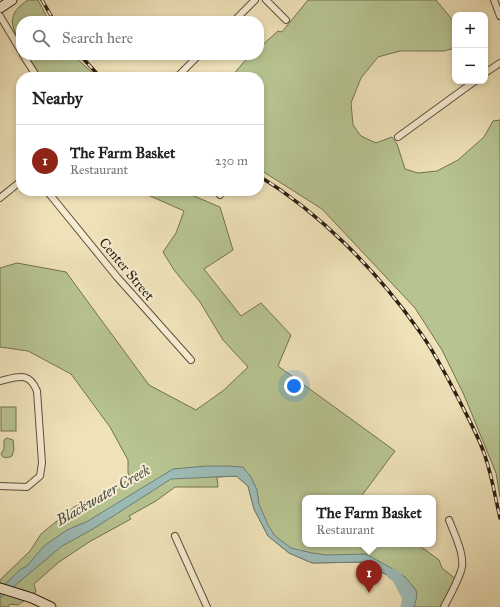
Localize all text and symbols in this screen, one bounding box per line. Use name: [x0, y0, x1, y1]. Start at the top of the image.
map controls: [452, 12, 488, 84]
button: +: [452, 12, 488, 48]
search box: [16, 16, 264, 60]
icon: search: [30, 27, 52, 49]
text: Search here: [62, 29, 133, 47]
button: −: [452, 48, 488, 84]
text: Nearby: [32, 88, 83, 109]
text: The Farm Basket: [70, 144, 175, 162]
text: 1: [42, 153, 48, 169]
text: 230 m: [215, 153, 248, 169]
text: Restaurant: [70, 162, 128, 178]
street label: Center Street: [95, 234, 158, 304]
your location: [284, 376, 304, 396]
water label: Blackwater Creek: [52, 461, 154, 530]
popup: [302, 495, 436, 547]
text: The Farm Basket: [316, 504, 422, 522]
text: Restaurant: [316, 522, 375, 538]
pin: 1: [356, 560, 382, 593]

